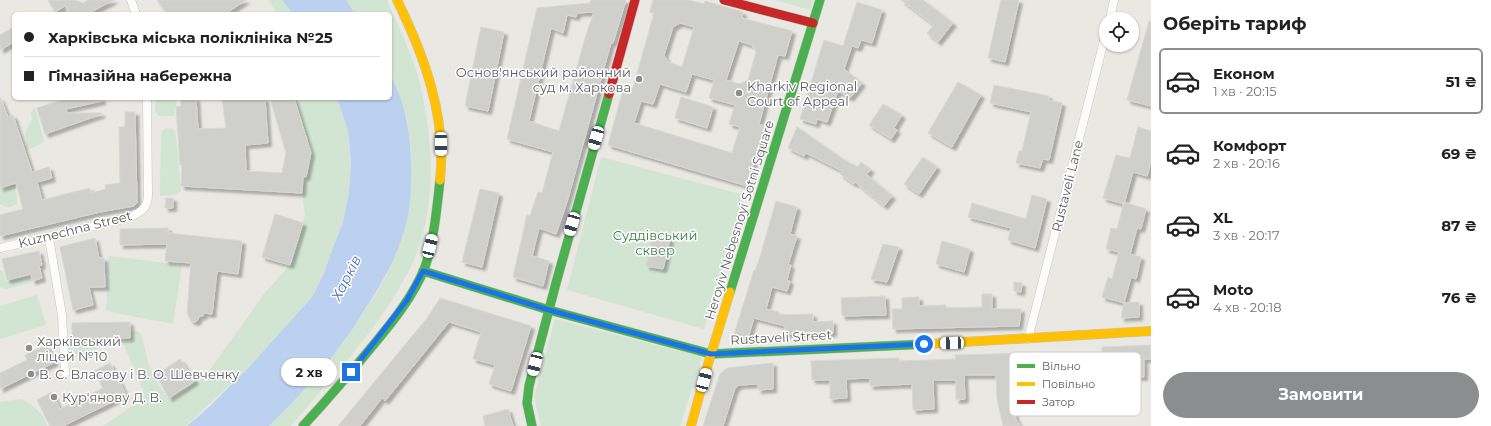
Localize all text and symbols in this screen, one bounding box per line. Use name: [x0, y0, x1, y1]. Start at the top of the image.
map controls: [1099, 12, 1139, 52]
button: locate: [1099, 12, 1139, 52]
text: Оберіть тариф: [1163, 13, 1307, 35]
text: Харківська міська поліклініка №25: [48, 28, 333, 47]
icon: car: [1165, 63, 1201, 99]
place label: Основ'янський районний суд м. Харкова: [456, 64, 631, 95]
text: Економ: [1213, 64, 1275, 83]
text: Гімназійна набережна: [48, 66, 232, 85]
text: 51 ₴: [1446, 72, 1477, 91]
marker: Основ'янський районний суд м. Харкова: [634, 74, 644, 84]
place label: Kharkiv Regional Court of Appeal: [747, 78, 857, 109]
text: 1 хв · 20:15: [1213, 83, 1277, 99]
marker: Kharkiv Regional Court of Appeal: [734, 88, 744, 98]
street label: Heroyiv Nebesnoyi Sotni Square: [701, 118, 777, 322]
car: [587, 125, 605, 151]
car: [435, 132, 447, 156]
icon: car: [1165, 135, 1201, 171]
text: Комфорт: [1213, 136, 1286, 155]
street label: Rustaveli Lane: [1048, 138, 1086, 234]
text: 69 ₴: [1441, 144, 1477, 163]
text: 2 хв · 20:16: [1213, 155, 1280, 171]
street label: Kuznechna Street: [17, 207, 133, 251]
icon: car: [1165, 207, 1201, 243]
text: XL: [1213, 208, 1232, 227]
car: [563, 211, 581, 237]
text: 87 ₴: [1441, 216, 1477, 235]
park label: Суддівський сквер: [613, 227, 697, 258]
text: 3 хв · 20:17: [1213, 227, 1280, 243]
car: [421, 233, 439, 259]
water label: Харків: [327, 252, 365, 305]
icon: car: [1165, 279, 1201, 315]
text: Moto: [1213, 280, 1253, 299]
text: 76 ₴: [1442, 288, 1477, 307]
text: 4 хв · 20:18: [1213, 299, 1282, 315]
street label: Rustaveli Street: [730, 326, 832, 348]
place label: Харківський ліцей №10: [37, 333, 121, 364]
route start: [915, 335, 933, 353]
car: [940, 337, 964, 349]
marker: Харківський ліцей №10: [24, 343, 34, 353]
car: [526, 351, 544, 377]
legend: [1009, 352, 1141, 416]
callout: 2 хв: [281, 358, 337, 386]
text: Вільно: [1042, 359, 1081, 373]
route end: [342, 363, 360, 381]
text: 2 хв: [295, 364, 323, 380]
place label: В. С. Власову і В. О. Шевченку: [39, 366, 240, 382]
car: [695, 367, 713, 393]
marker: В. С. Власову і В. О. Шевченку: [26, 369, 36, 379]
button: Замовити: [1163, 372, 1479, 418]
text: Повільно: [1042, 377, 1095, 391]
place label: Кур'янову Д. В.: [62, 389, 162, 405]
marker: Кур'янову Д. В.: [49, 392, 59, 402]
text: Затор: [1042, 395, 1075, 409]

